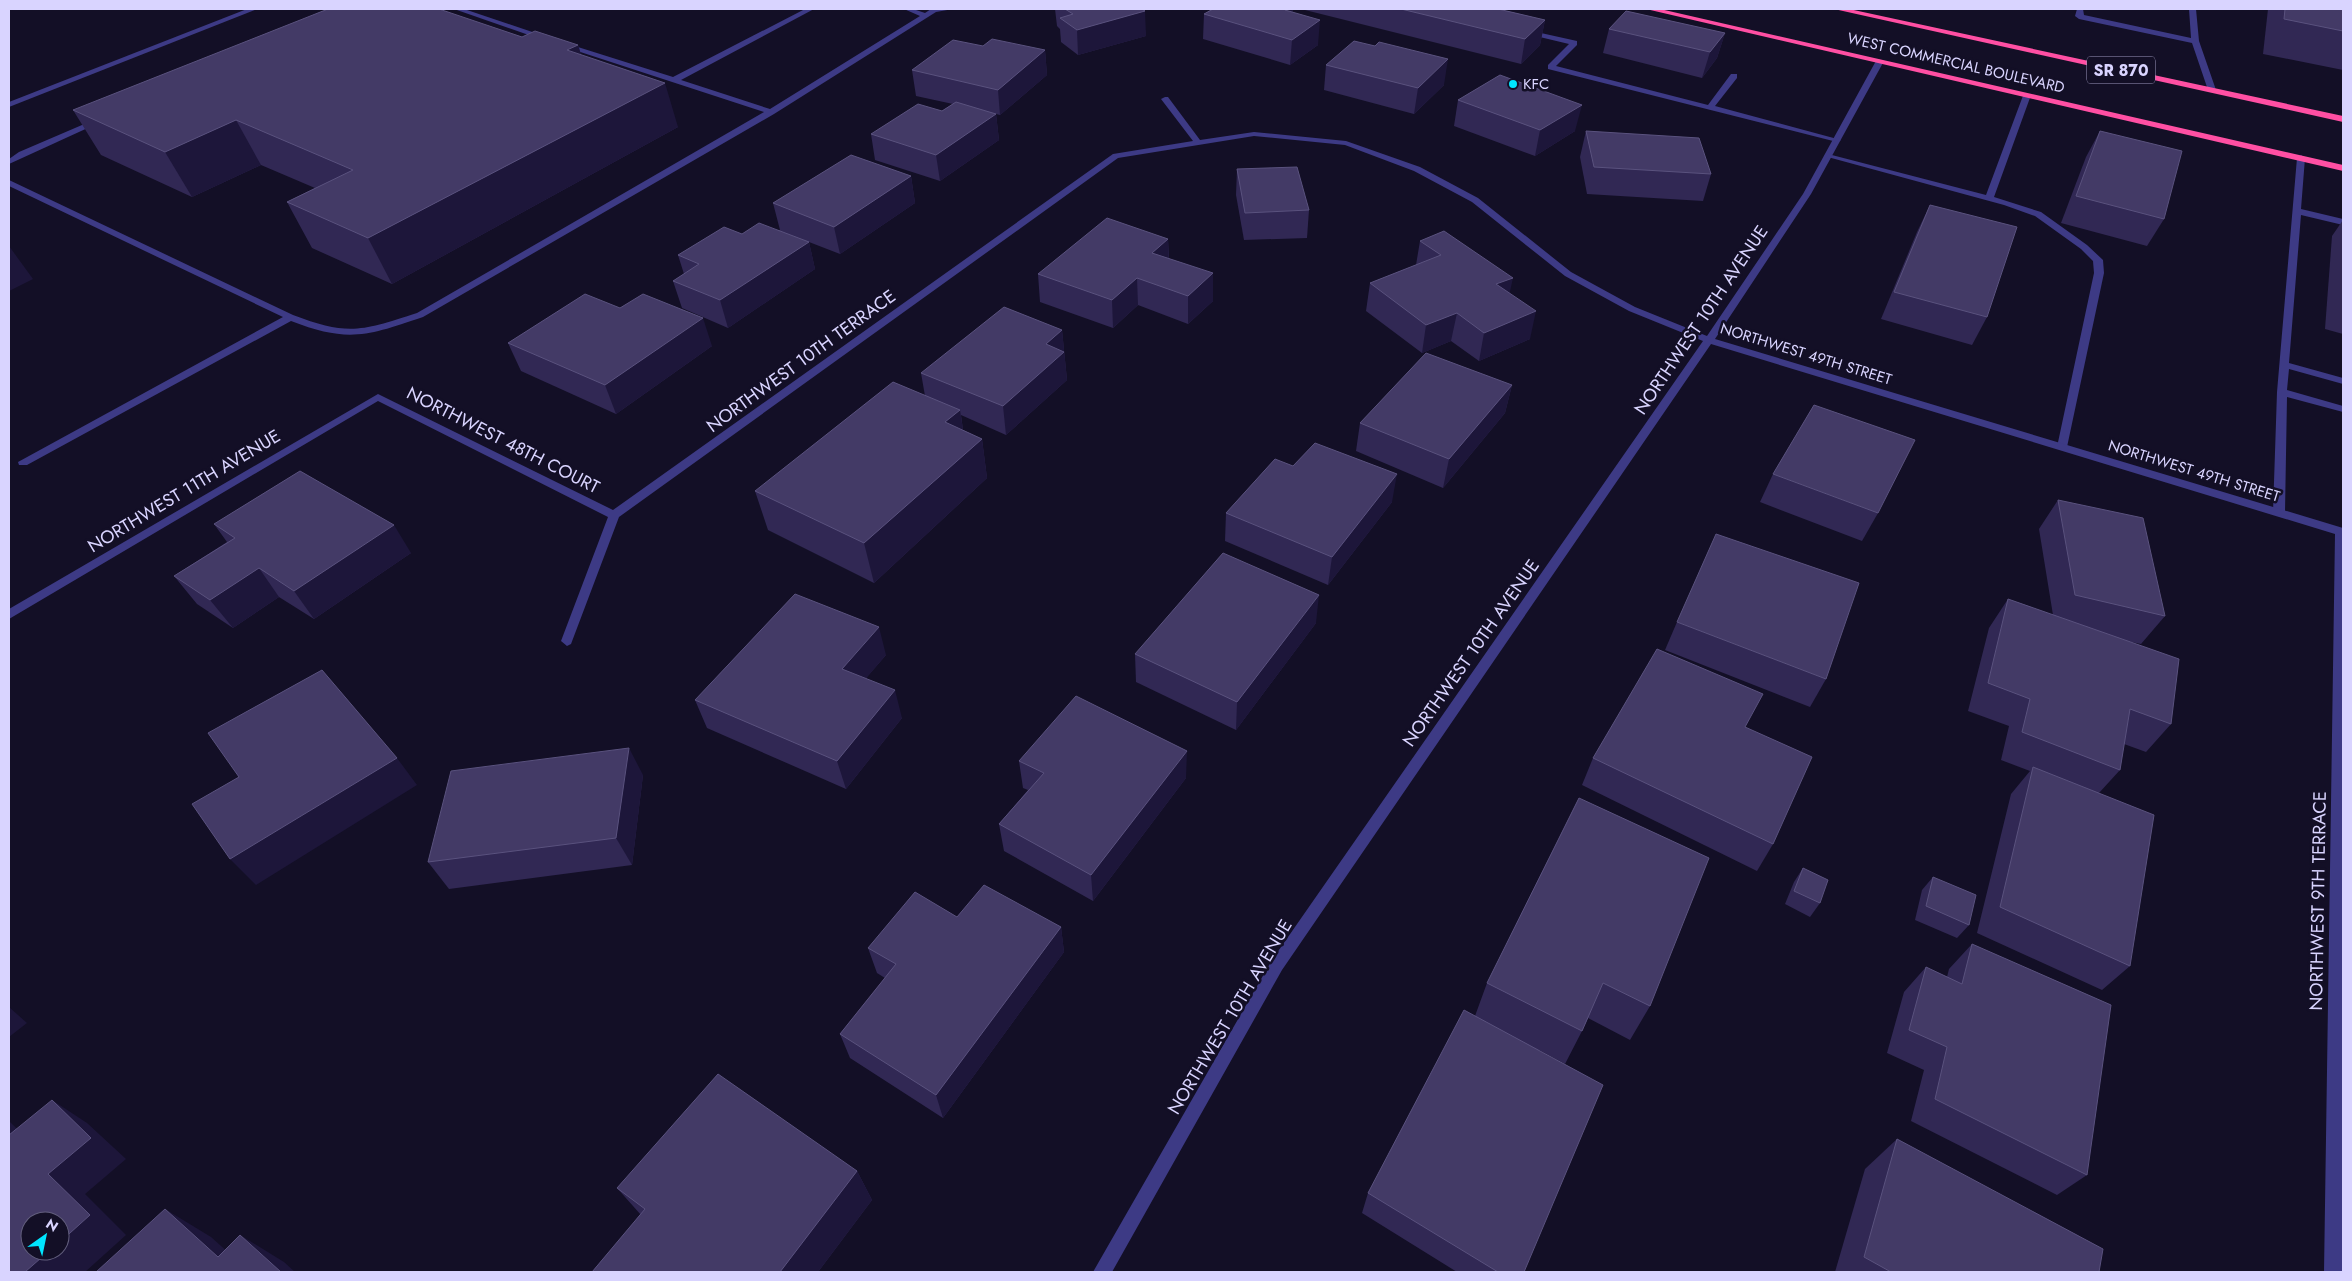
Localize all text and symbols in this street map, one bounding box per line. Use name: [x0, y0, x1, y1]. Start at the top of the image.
street label: WEST COMMERCIAL BOULEVARD: [1845, 27, 2067, 99]
road number: SR 870: [2087, 56, 2155, 84]
place label: KFC: [1523, 73, 1549, 95]
marker: KFC: [1507, 78, 1519, 90]
street label: NORTHWEST 10TH AVENUE: [1628, 220, 1774, 420]
street label: NORTHWEST 10TH TERRACE: [701, 283, 901, 439]
street label: NORTHWEST 49TH STREET: [1717, 317, 1895, 391]
street label: NORTHWEST 48TH COURT: [402, 380, 605, 500]
street label: NORTHWEST 11TH AVENUE: [83, 423, 285, 559]
street label: NORTHWEST 49TH STREET: [2105, 434, 2283, 508]
street label: NORTHWEST 10TH AVENUE: [1396, 554, 1546, 752]
street label: NORTHWEST 9TH TERRACE: [2303, 791, 2333, 1011]
street label: NORTHWEST 10TH AVENUE: [1161, 915, 1299, 1119]
north arrow: [20, 1211, 70, 1261]
text: N: [42, 1214, 62, 1237]

